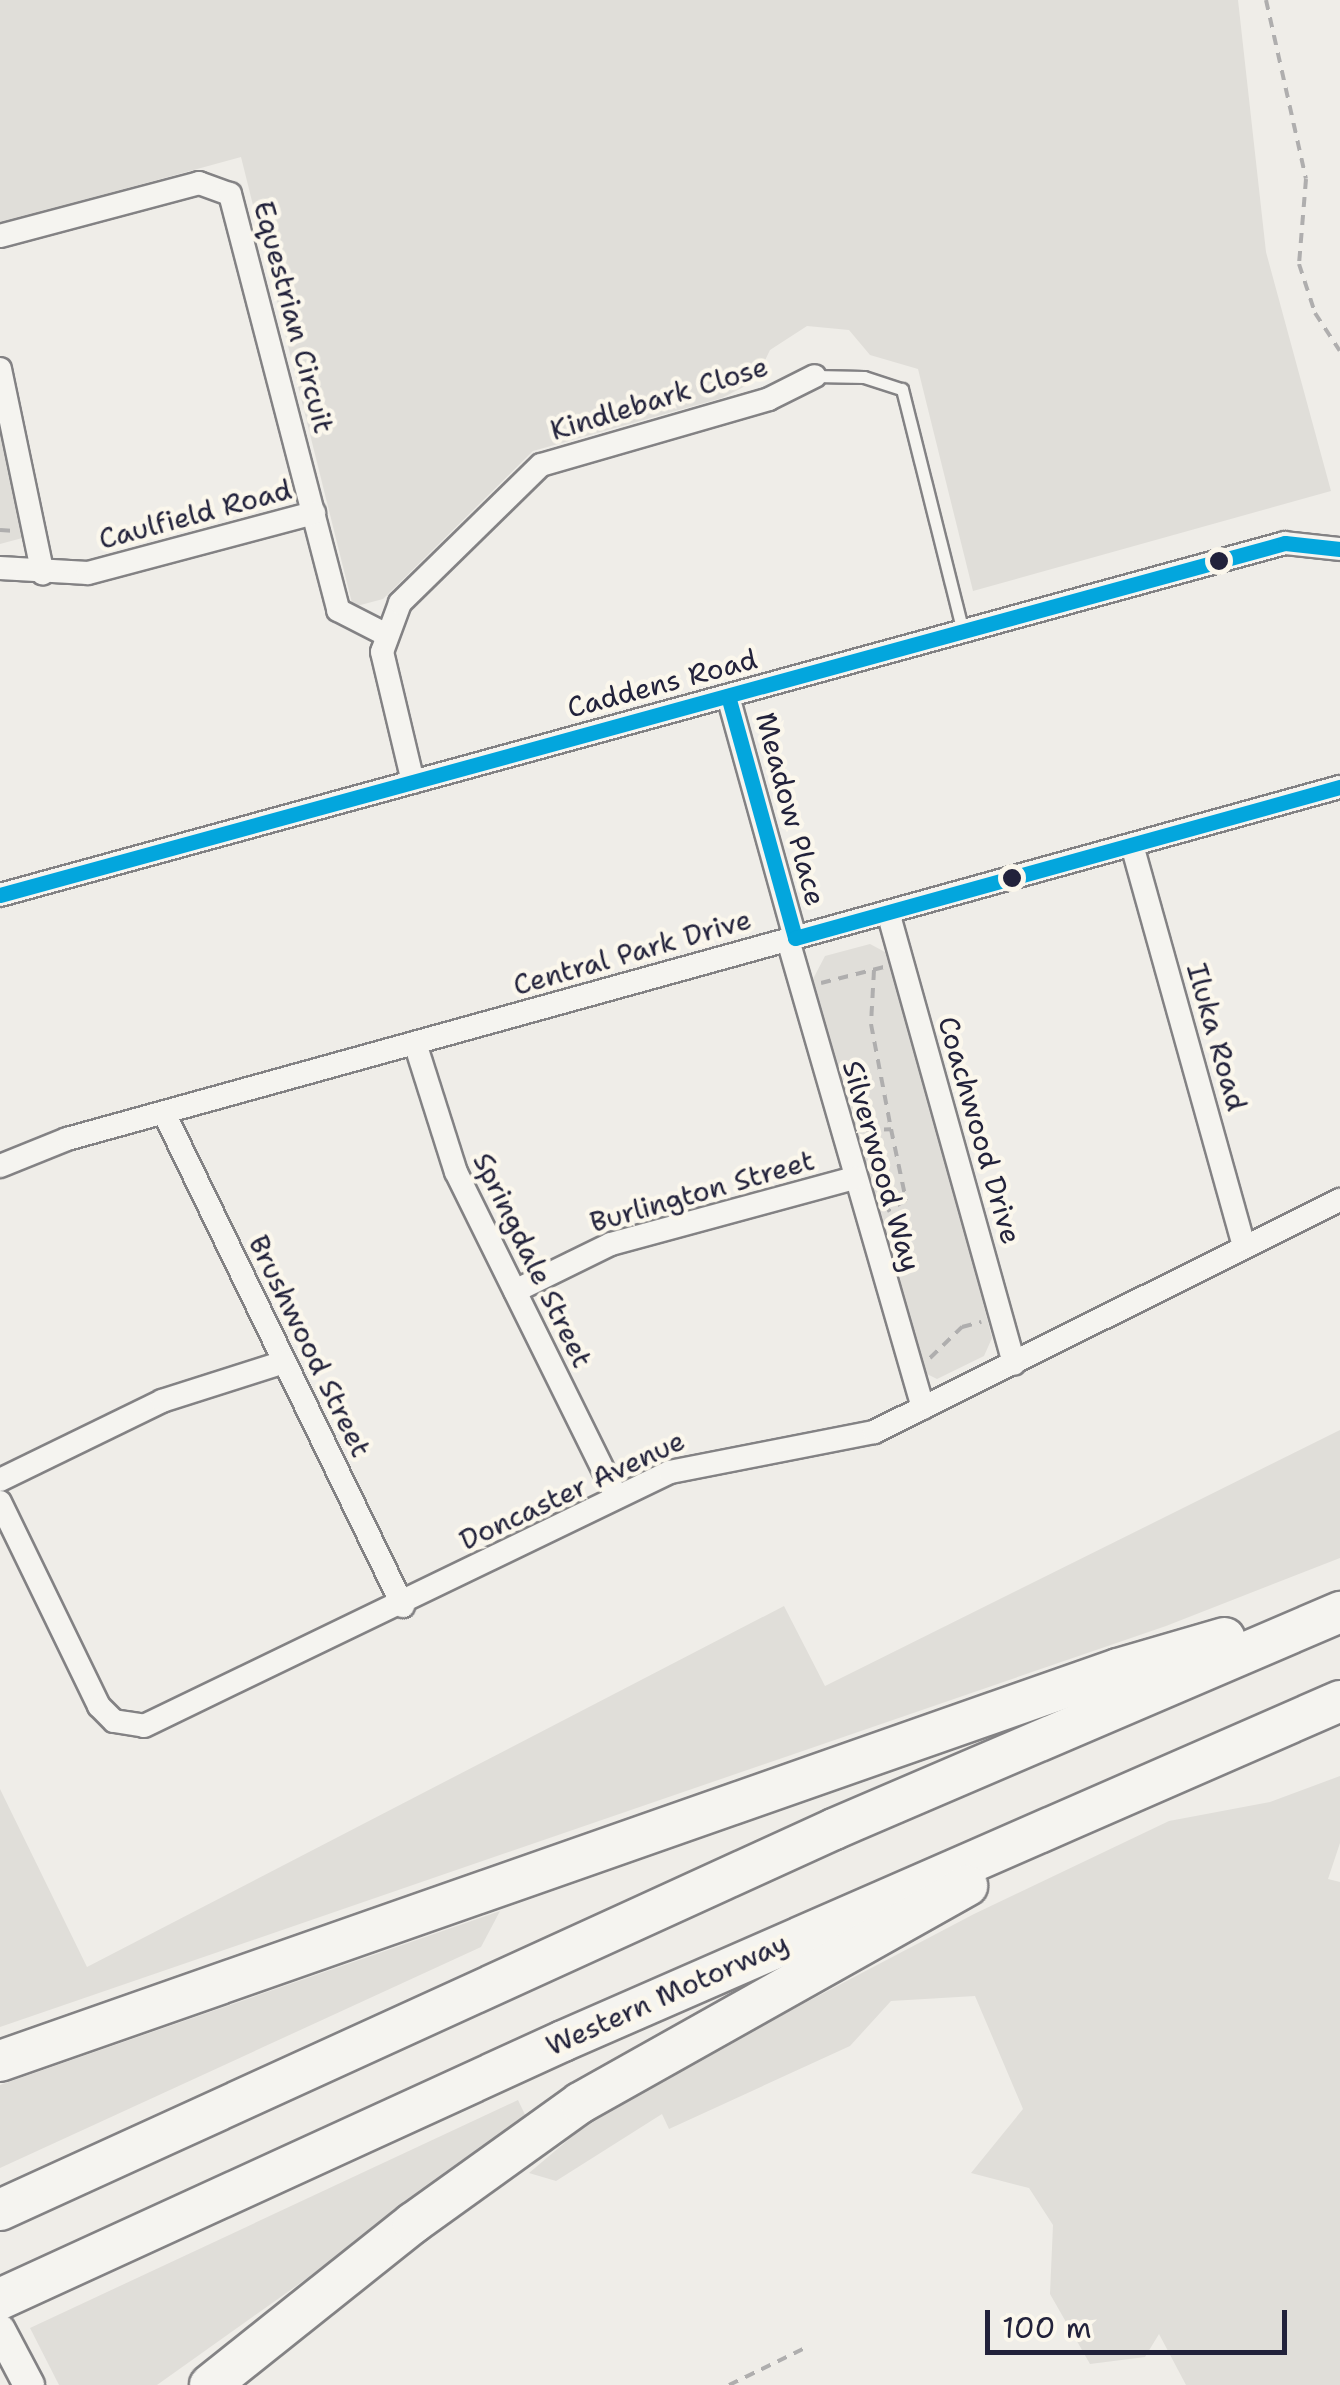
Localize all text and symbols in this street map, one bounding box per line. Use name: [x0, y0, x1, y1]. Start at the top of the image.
street label: Equestrian Circuit: [247, 197, 341, 437]
street label: Kindlebark Close: [546, 349, 772, 447]
street label: Caulfield Road: [95, 472, 295, 556]
unlabelled marker: [1209, 551, 1229, 571]
street label: Caddens Road: [563, 641, 761, 725]
street label: Meadow Place: [749, 709, 833, 909]
unlabelled marker: [1002, 868, 1022, 888]
street label: Central Park Drive: [509, 902, 755, 1002]
street label: Iluka Road: [1180, 959, 1254, 1115]
street label: Coachwood Drive: [931, 1012, 1029, 1248]
street label: Silverwood Way: [836, 1057, 928, 1275]
street label: Burlington Street: [586, 1143, 818, 1239]
street label: Springdale Street: [466, 1147, 600, 1373]
street label: Brushwood Street: [242, 1230, 378, 1462]
street label: Doncaster Avenue: [454, 1423, 690, 1557]
street label: Western Motorway: [541, 1925, 793, 2063]
scale bar: [990, 2290, 1292, 2352]
text: 100 m: [1002, 2307, 1092, 2348]

